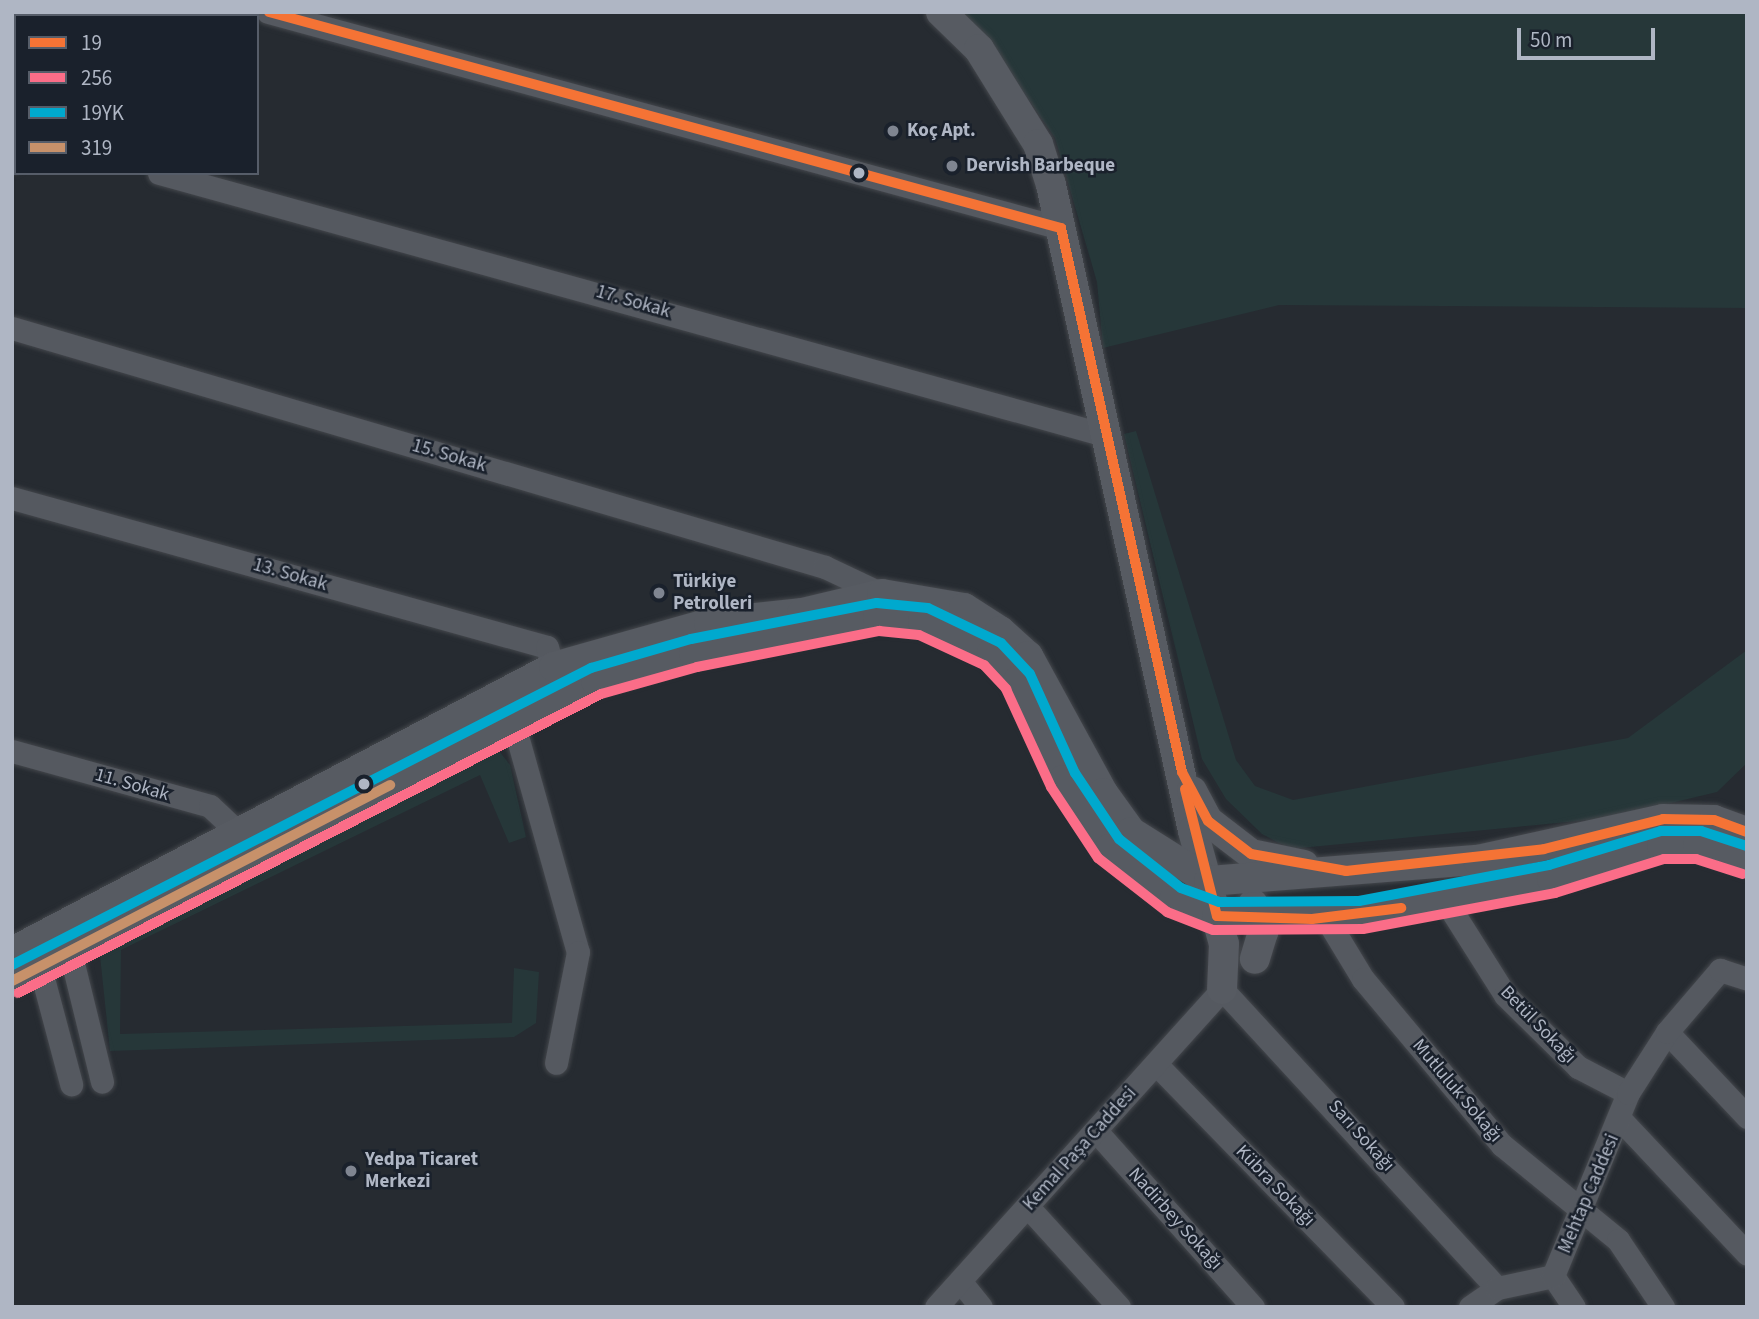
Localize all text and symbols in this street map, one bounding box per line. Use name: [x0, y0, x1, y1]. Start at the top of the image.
legend: [14, 14, 259, 175]
scale bar: [1521, 14, 1659, 58]
text: 50 m: [1530, 25, 1572, 55]
text: 19: [81, 28, 102, 58]
text: 256: [81, 63, 112, 93]
text: 19YK: [81, 98, 124, 128]
place label: Koç Apt.: [907, 120, 976, 142]
marker: Koç Apt.: [885, 123, 901, 139]
text: 319: [81, 133, 112, 163]
place label: Dervish Barbeque: [966, 155, 1115, 177]
marker: Dervish Barbeque: [944, 158, 960, 174]
unlabelled marker: [852, 166, 866, 180]
street label: 17. Sokak: [593, 281, 673, 323]
street label: 15. Sokak: [409, 435, 489, 477]
street label: 13. Sokak: [250, 554, 330, 596]
place label: Türkiye Petrolleri: [673, 571, 752, 615]
marker: Türkiye Petrolleri: [651, 585, 667, 601]
street label: 11. Sokak: [92, 764, 172, 806]
unlabelled marker: [357, 777, 371, 791]
street label: Betül Sokağı: [1495, 981, 1581, 1069]
street label: Mutluluk Sokağı: [1407, 1035, 1507, 1147]
street label: Kemal Paşa Caddesi: [1018, 1082, 1142, 1216]
street label: Sarı Sokağı: [1323, 1096, 1399, 1176]
street label: Mehtap Caddesi: [1554, 1131, 1624, 1257]
street label: Kübra Sokağı: [1230, 1140, 1320, 1232]
place label: Yedpa Ticaret Merkezi: [365, 1149, 478, 1193]
marker: Yedpa Ticaret Merkezi: [343, 1163, 359, 1179]
street label: Nadirbey Sokağı: [1123, 1163, 1227, 1275]

